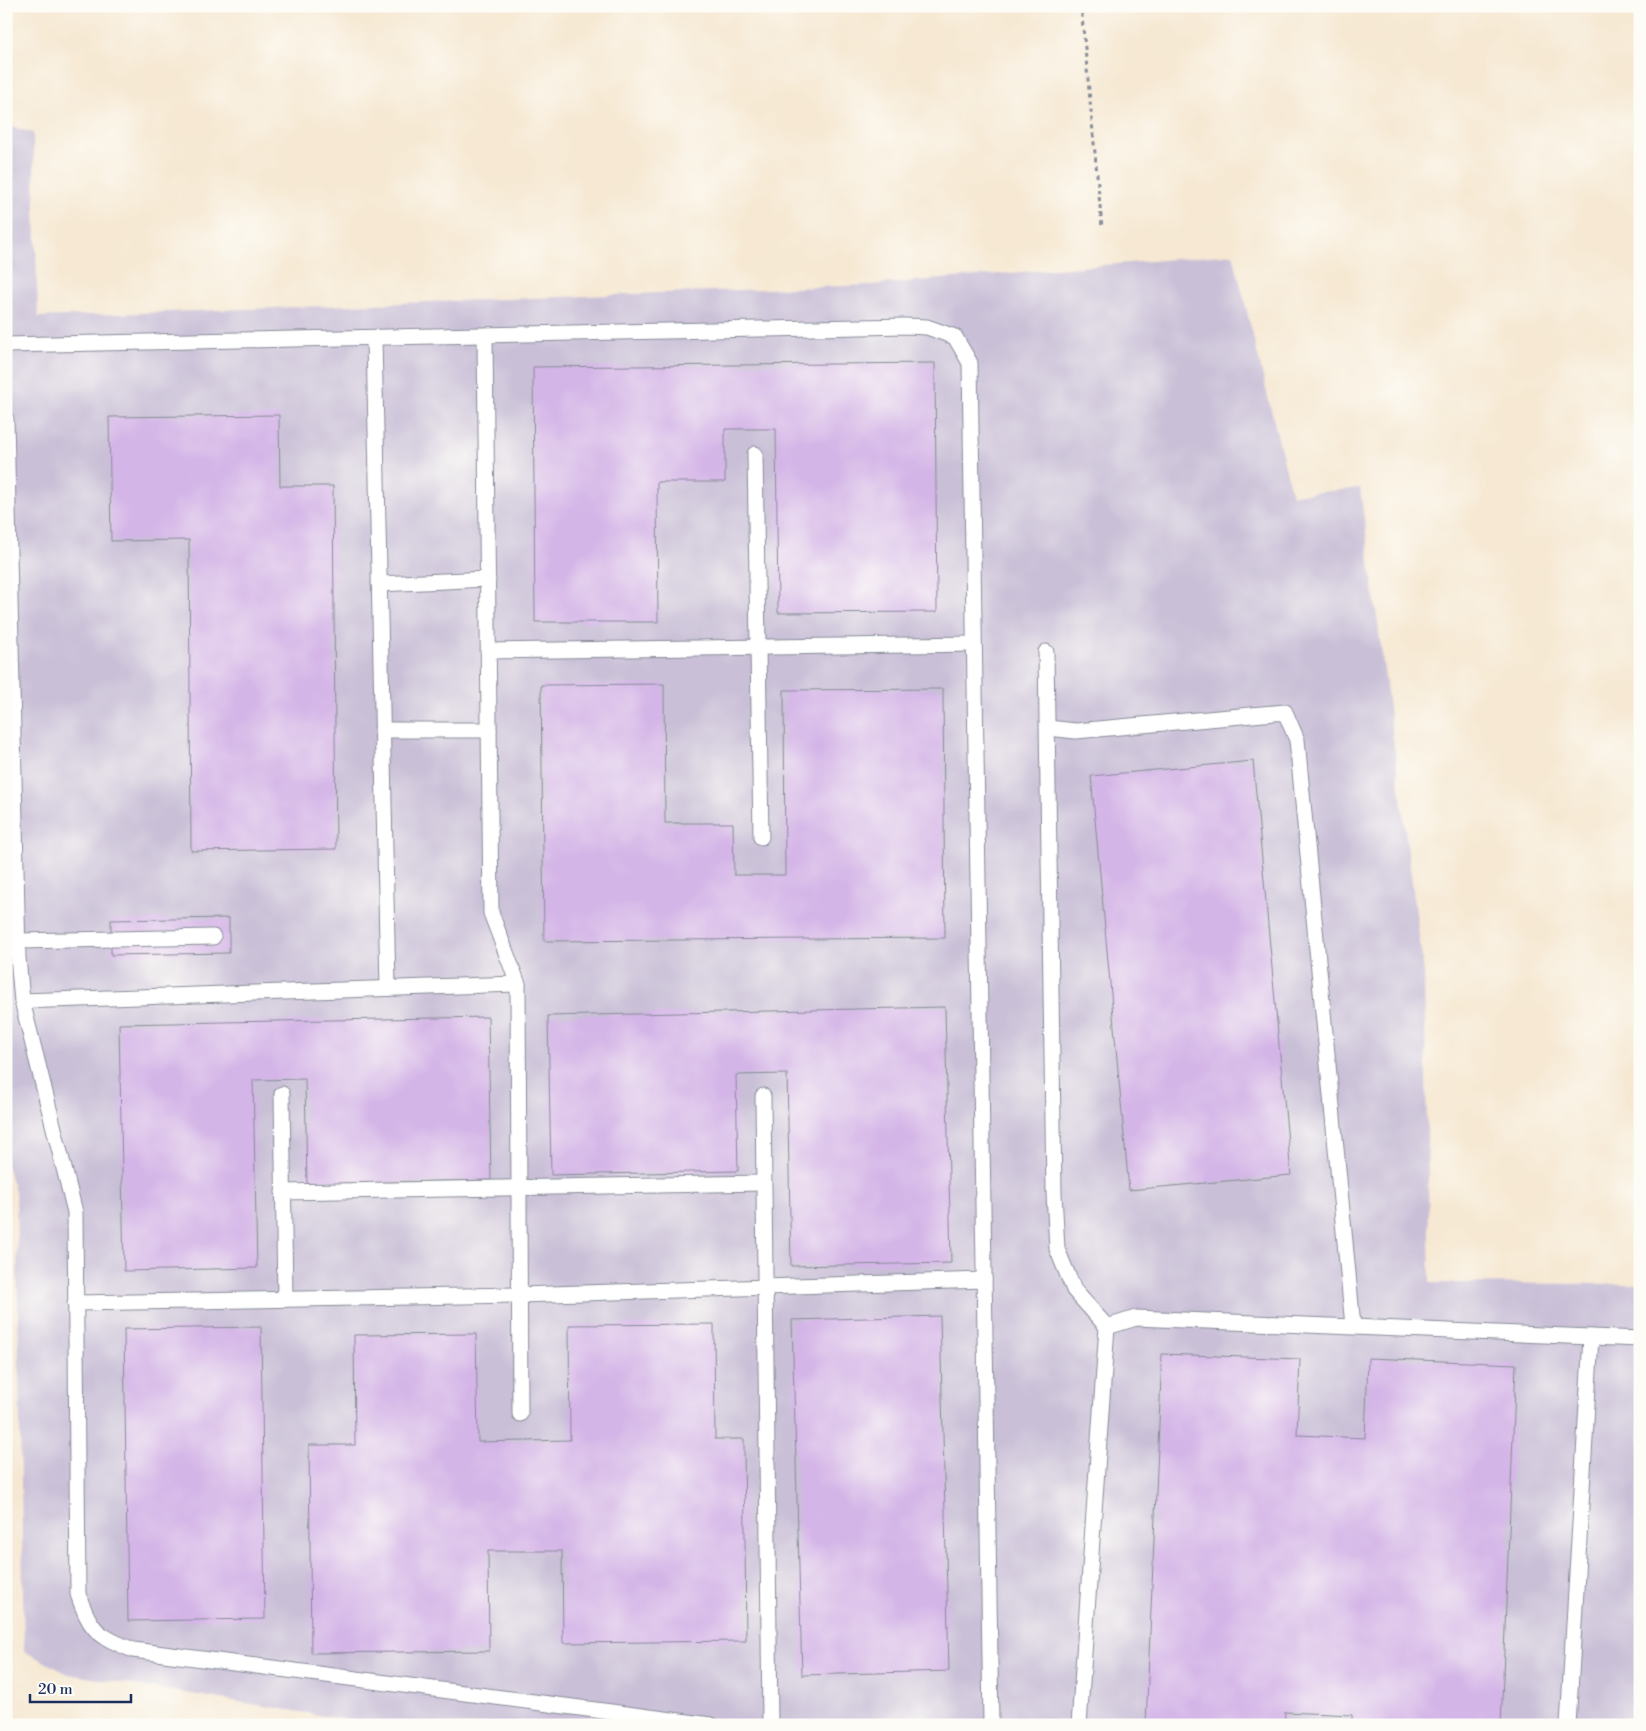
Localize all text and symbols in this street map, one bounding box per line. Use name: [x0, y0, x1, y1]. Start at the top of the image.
scale bar: [30, 1671, 131, 1703]
text: 20 m: [38, 1680, 73, 1699]

